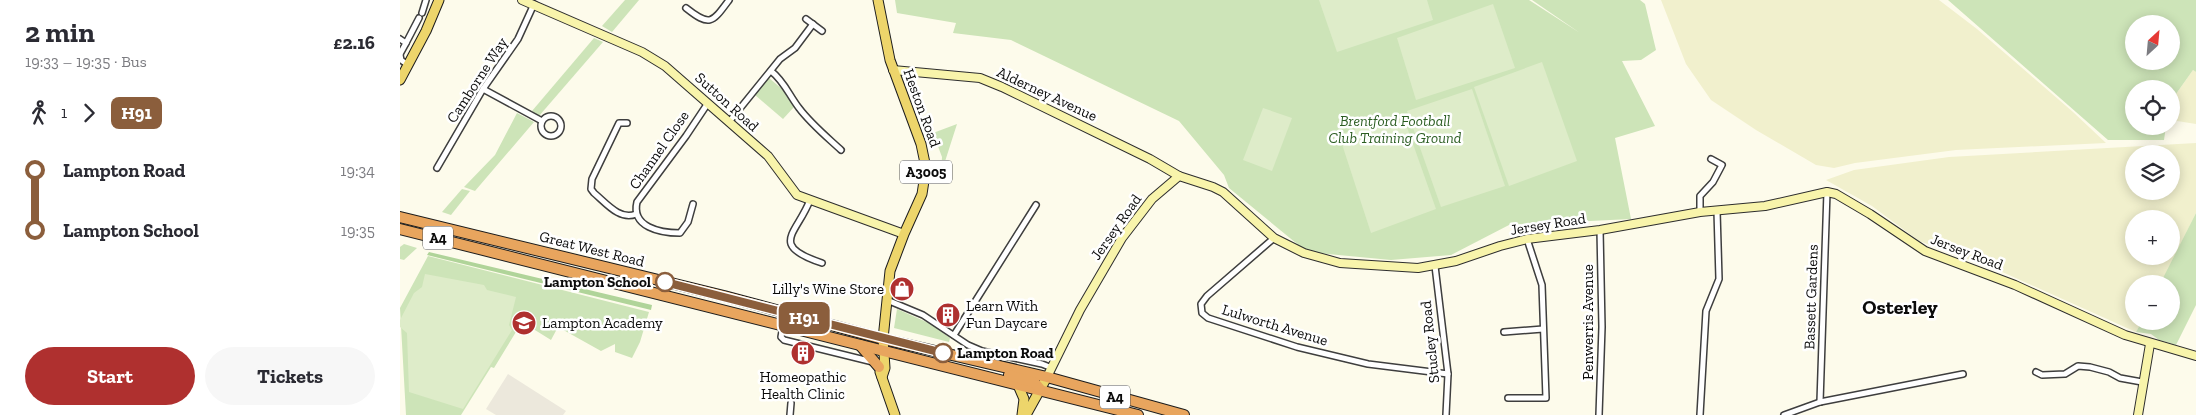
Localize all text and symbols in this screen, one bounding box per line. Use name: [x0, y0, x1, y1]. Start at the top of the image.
north arrow: [2125, 15, 2180, 70]
map controls: [2125, 15, 2180, 330]
text: 2 min: [25, 16, 95, 49]
text: £2.16: [333, 31, 375, 54]
street label: Camborne Way: [443, 34, 512, 126]
text: 19:33 – 19:35 · Bus: [25, 52, 147, 71]
street label: Alderney Avenue: [994, 63, 1100, 125]
street label: Heston Road: [899, 66, 945, 150]
street label: Sutton Road: [691, 69, 763, 136]
button: locate: [2125, 80, 2180, 135]
icon: walk: [25, 99, 53, 127]
icon: forward: [75, 99, 103, 127]
text: H91: [121, 102, 152, 124]
text: 1: [61, 103, 67, 122]
street label: Channel Close: [625, 107, 693, 193]
park label: Brentford Football Club Training Ground: [1329, 112, 1462, 147]
button: layers: [2125, 145, 2180, 200]
text: Lampton Road: [63, 159, 185, 182]
road number: A3005: [900, 160, 952, 183]
text: 19:34: [340, 161, 375, 180]
street label: Jersey Road: [1087, 190, 1146, 263]
street label: Jersey Road: [1509, 209, 1588, 239]
button: +: [2125, 210, 2180, 265]
text: Lampton School: [63, 219, 199, 242]
text: 19:35: [341, 221, 375, 240]
road number: A4: [423, 227, 453, 250]
street label: Great West Road: [538, 227, 647, 271]
street label: Jersey Road: [1928, 230, 2006, 274]
street label: Bassett Gardens: [1800, 244, 1822, 350]
street label: Penwerris Avenue: [1579, 264, 1597, 380]
marker: Lampton School: [655, 272, 675, 292]
place label: Lampton School: [544, 273, 651, 291]
button: −: [2125, 275, 2180, 330]
shop icon: Lilly's Wine Store: [889, 276, 915, 302]
place label: Lilly's Wine Store: [772, 280, 884, 298]
district label: Osterley: [1862, 295, 1938, 319]
place label: Learn With Fun Daycare: [966, 297, 1047, 332]
street label: Stucley Road: [1417, 299, 1443, 384]
street label: Lulworth Avenue: [1220, 300, 1330, 350]
line badge: H91: [775, 302, 833, 334]
building icon: Learn With Fun Daycare: [935, 302, 961, 328]
text: H91: [789, 307, 819, 329]
school or university icon: Lampton Academy: [511, 310, 537, 336]
place label: Lampton Academy: [542, 314, 663, 332]
building icon: Homeopathic Health Clinic: [790, 340, 816, 366]
marker: Lampton Road: [933, 343, 953, 363]
place label: Lampton Road: [957, 344, 1054, 362]
button: Start: [25, 347, 195, 405]
button: Tickets: [205, 347, 375, 405]
place label: Homeopathic Health Clinic: [760, 368, 847, 403]
road number: A4: [1100, 386, 1130, 408]

